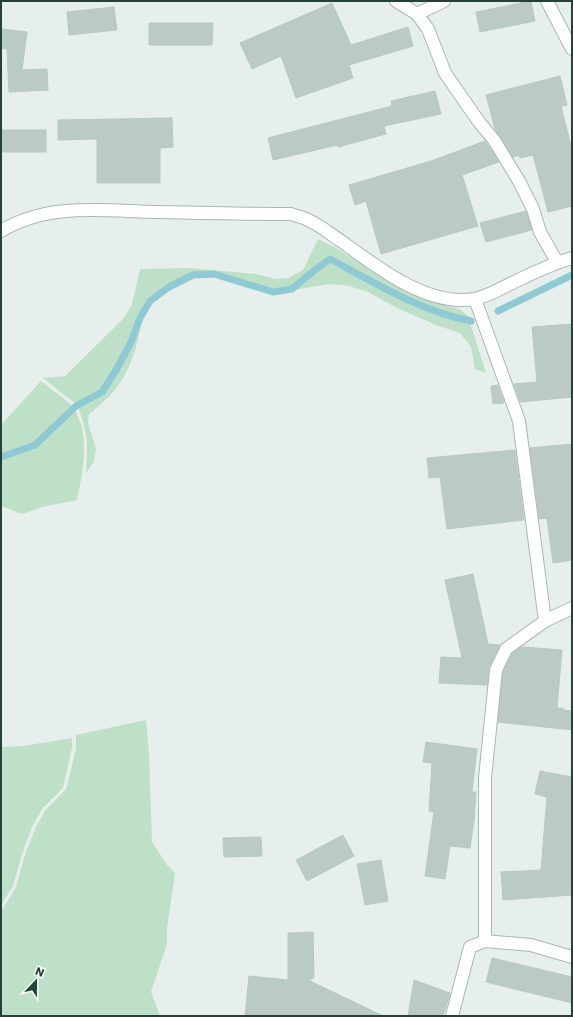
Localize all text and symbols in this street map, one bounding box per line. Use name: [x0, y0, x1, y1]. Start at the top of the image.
north arrow: [16, 961, 56, 1001]
text: N: [33, 963, 47, 981]

